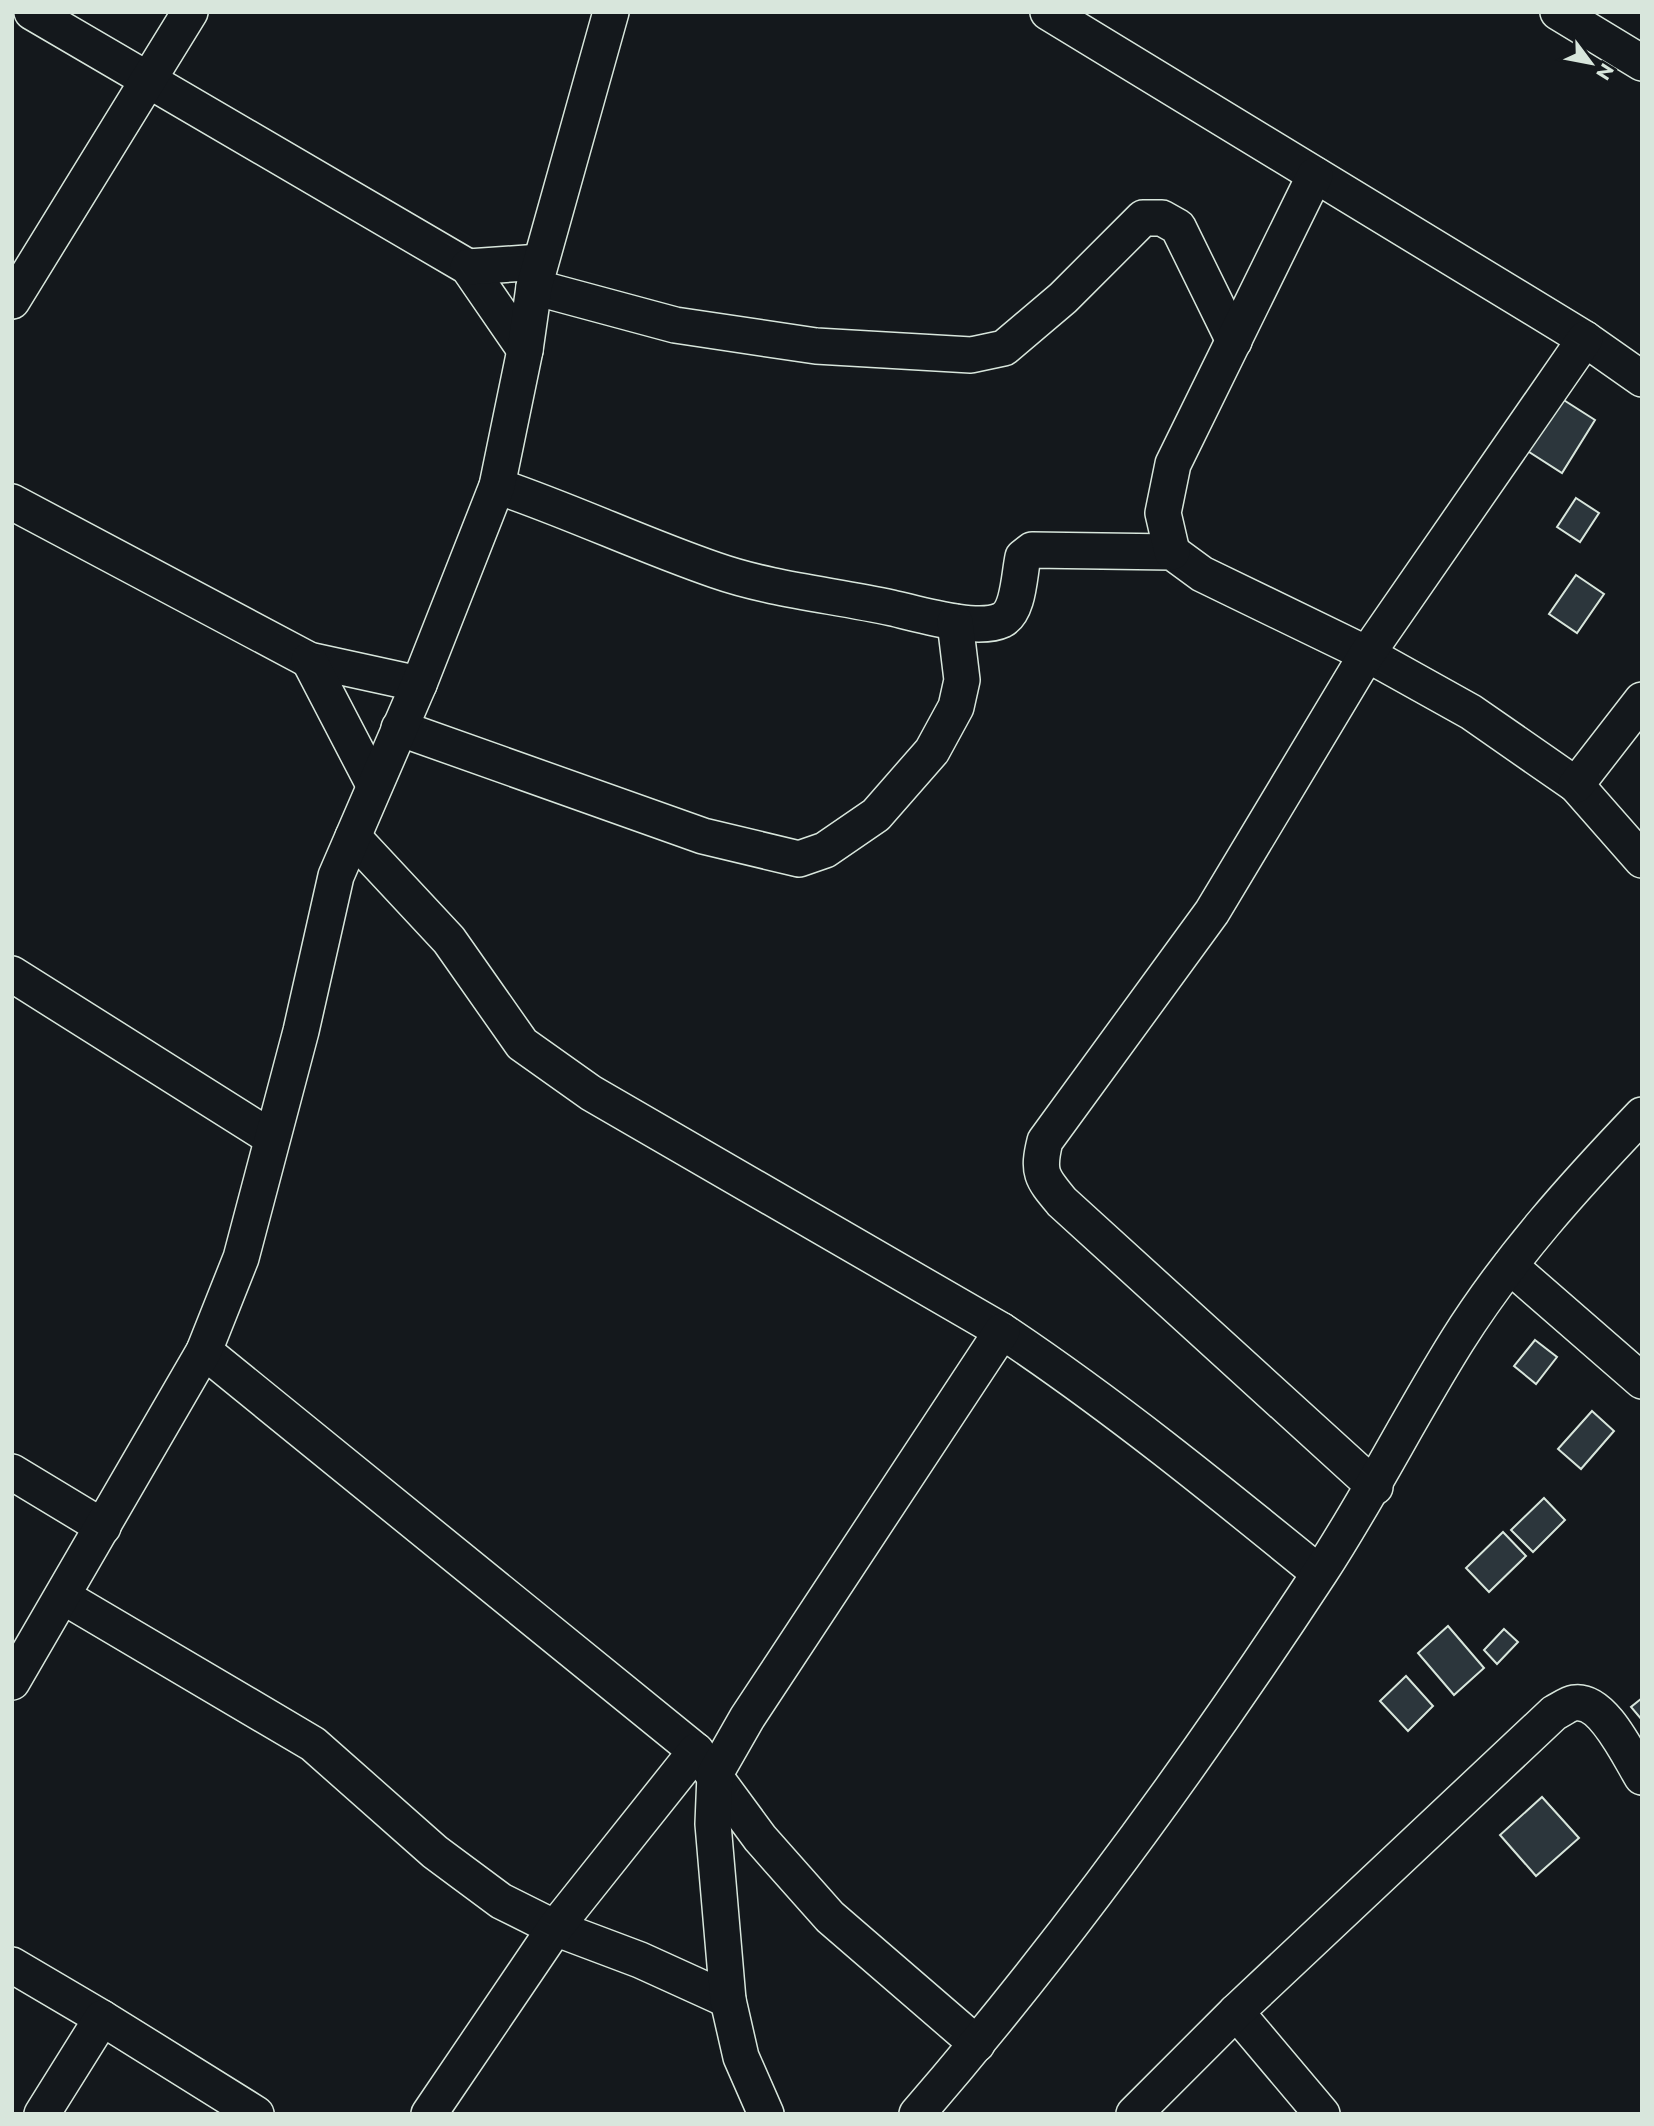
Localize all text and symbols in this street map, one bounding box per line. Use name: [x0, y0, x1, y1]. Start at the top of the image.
north arrow: [1556, 28, 1626, 98]
text: N: [1591, 59, 1619, 84]

